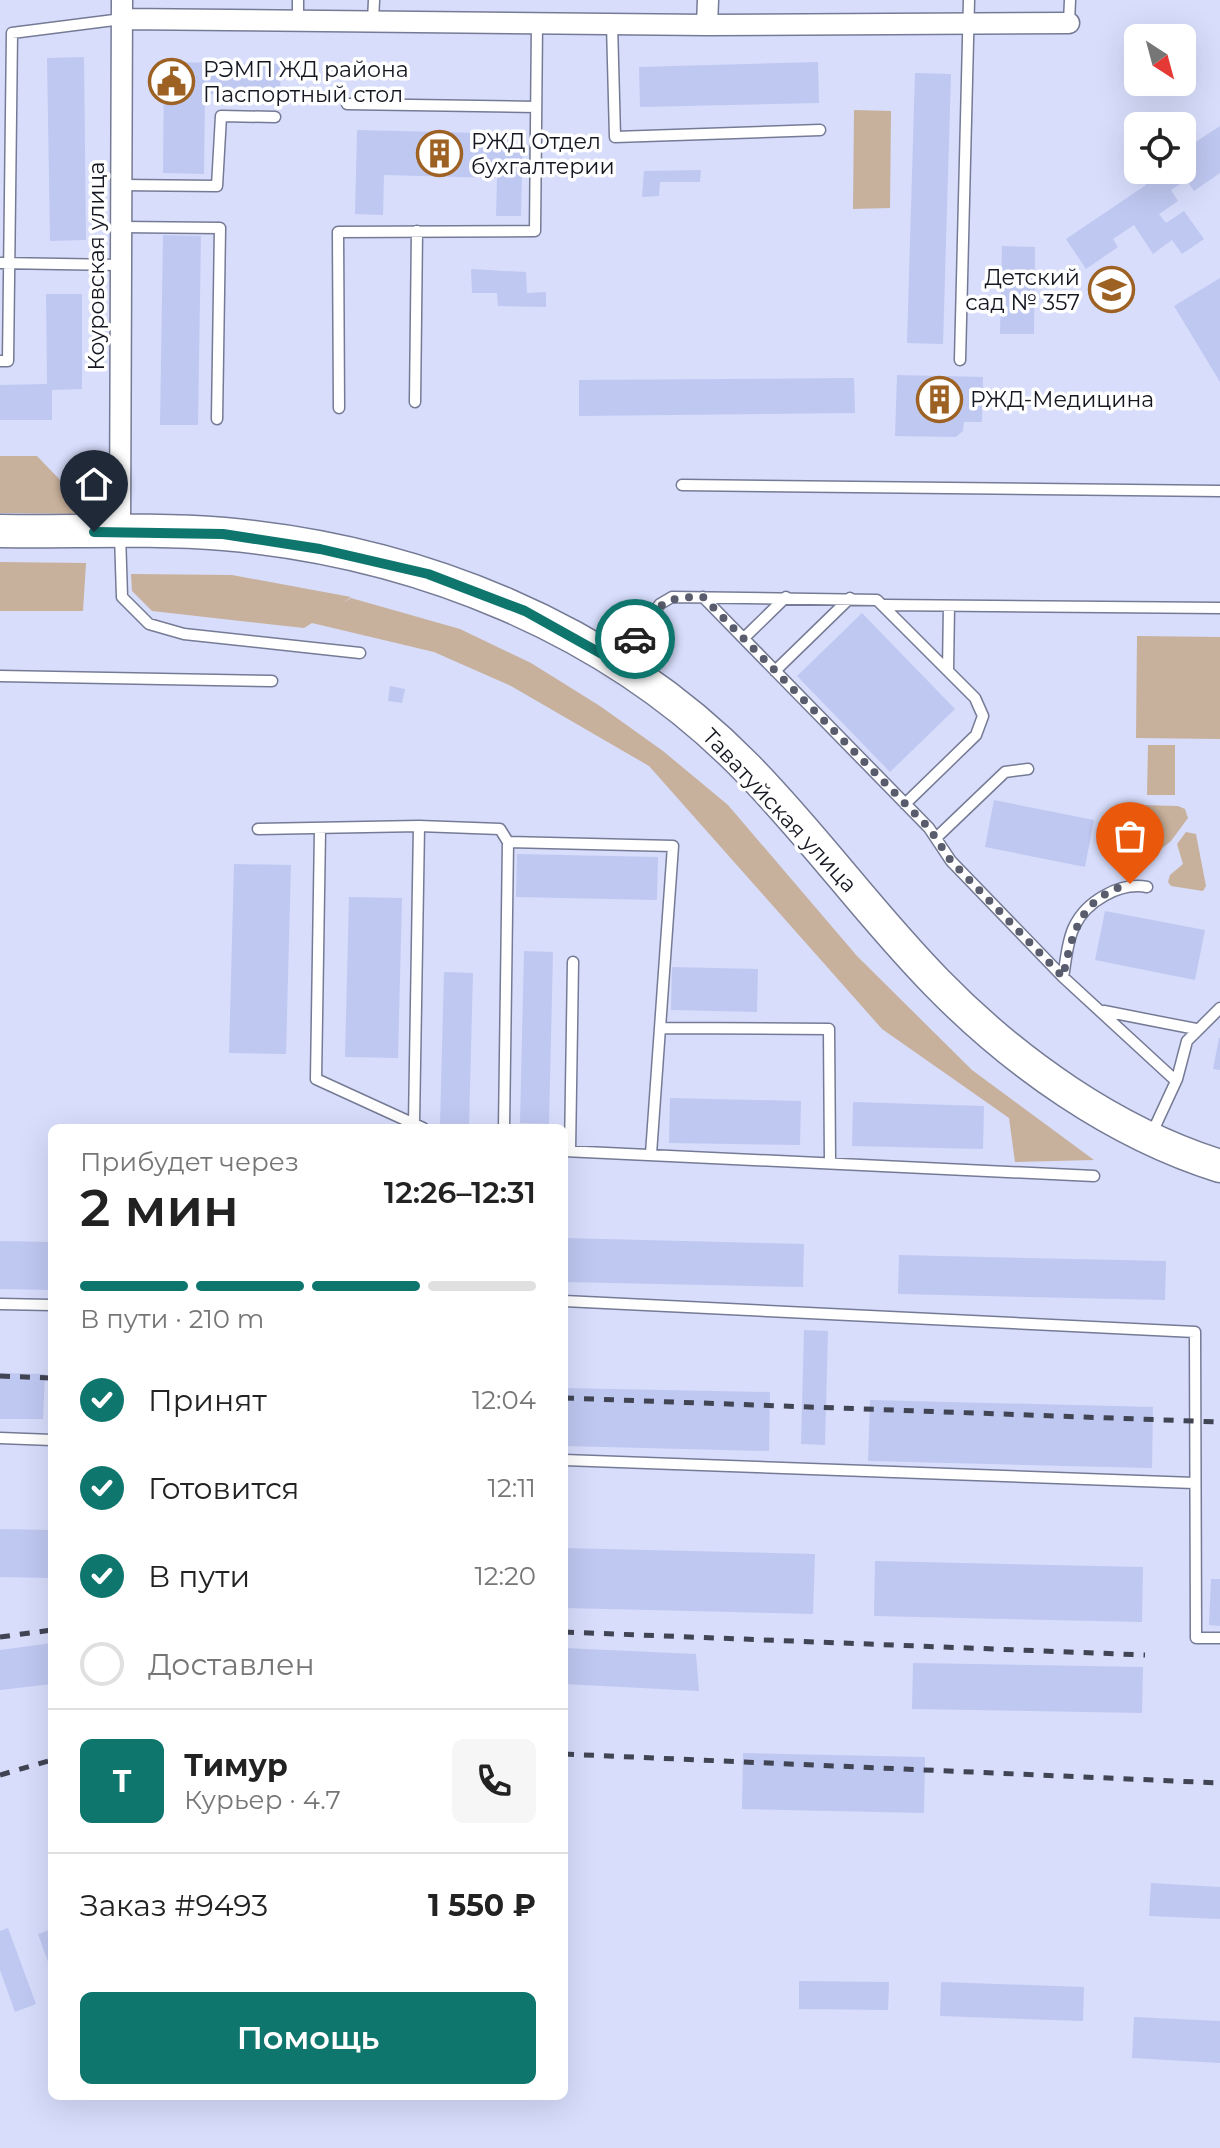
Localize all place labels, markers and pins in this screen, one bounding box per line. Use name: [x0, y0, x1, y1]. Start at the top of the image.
place label: РЭМП ЖД района Паспортный стол: [203, 56, 409, 108]
public building icon: РЭМП ЖД района Паспортный стол: [148, 58, 196, 106]
place label: РЖД Отдел бухгалтерии: [471, 128, 615, 180]
building icon: РЖД Отдел бухгалтерии: [416, 130, 464, 178]
place label: Детский сад № 357: [965, 264, 1080, 316]
school or university icon: Детский сад № 357: [1087, 266, 1135, 314]
building icon: РЖД-Медицина: [915, 375, 963, 423]
place label: РЖД-Медицина: [970, 386, 1154, 413]
pin: [60, 450, 128, 532]
pin: [1096, 802, 1164, 884]

